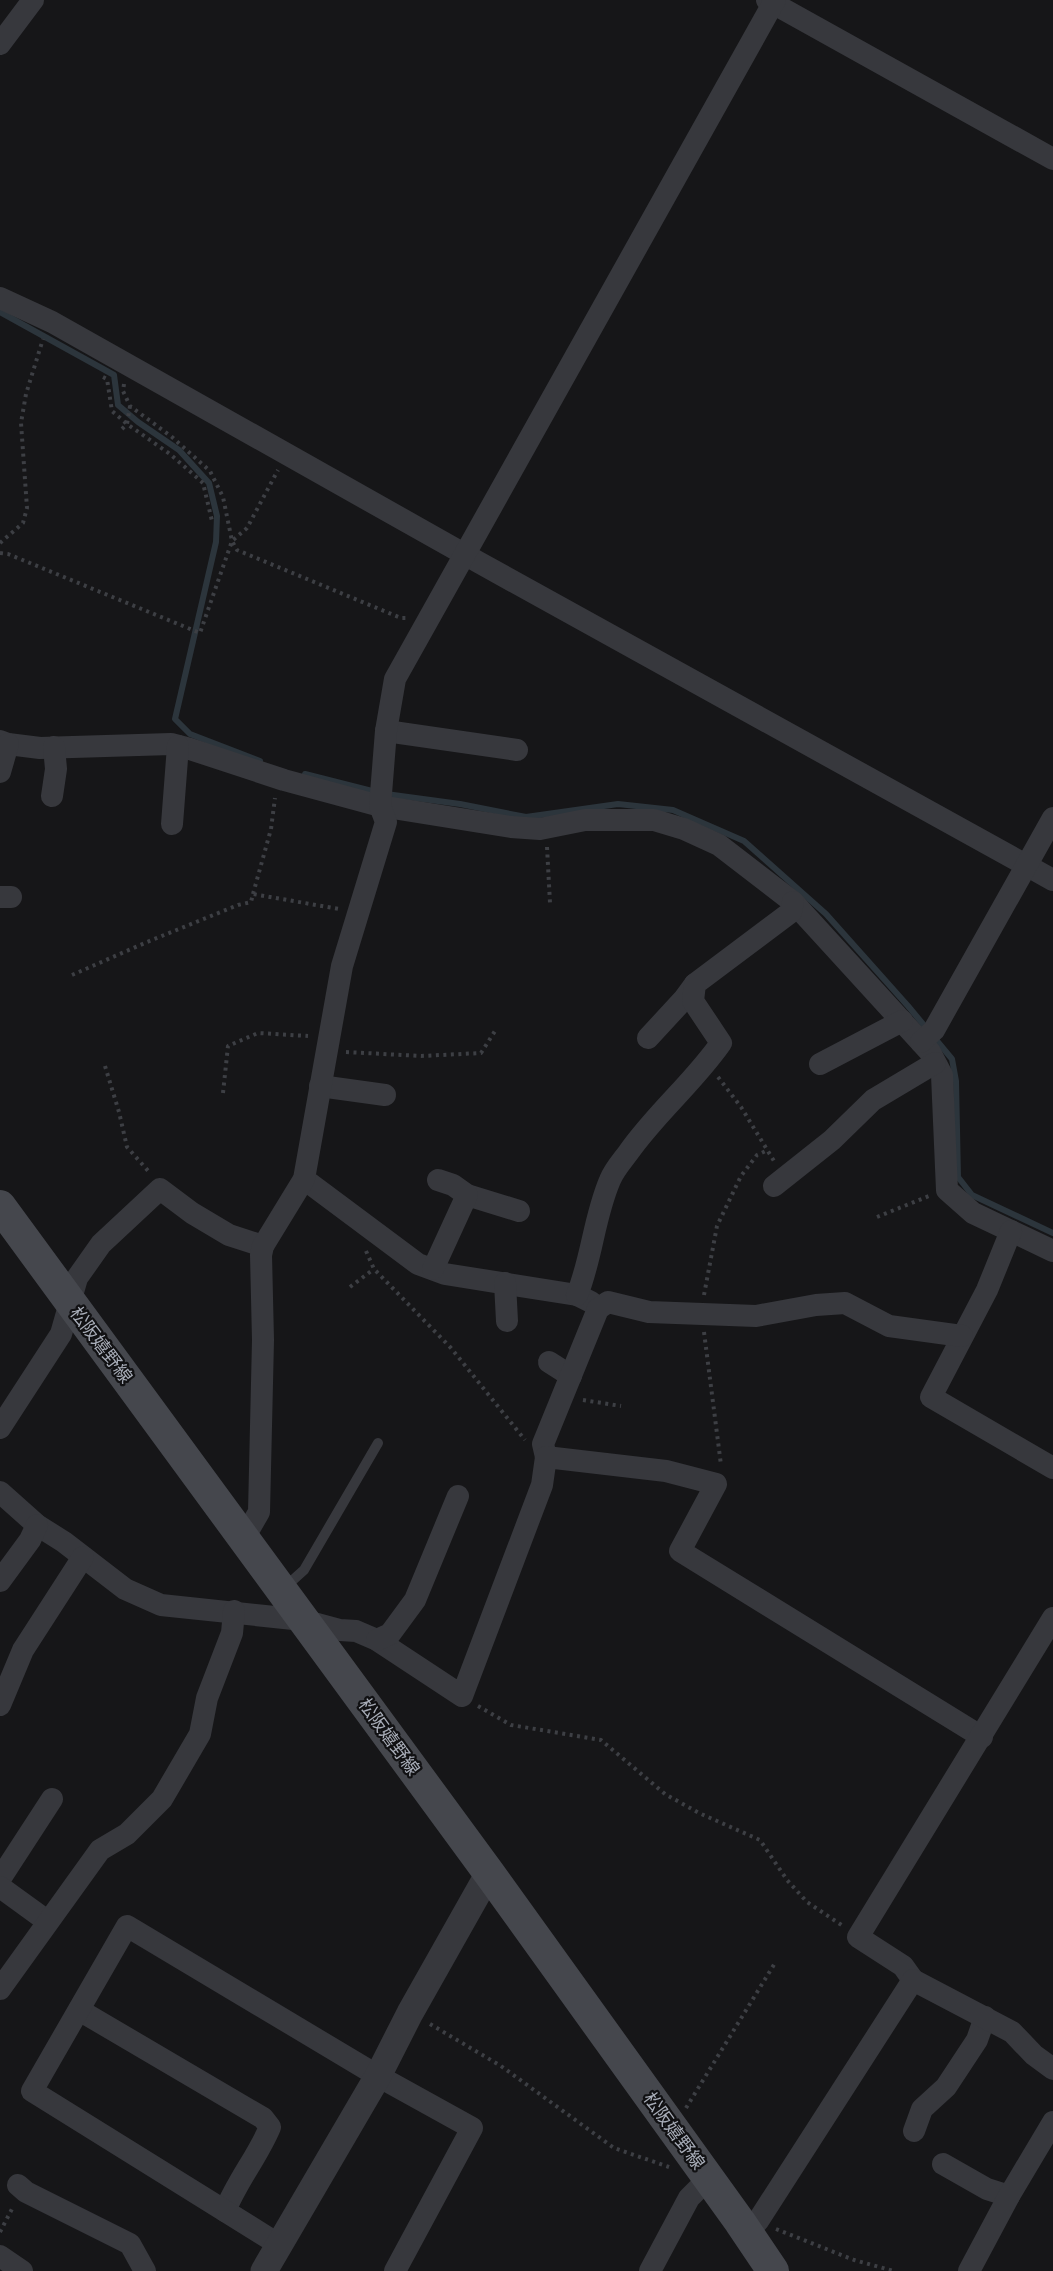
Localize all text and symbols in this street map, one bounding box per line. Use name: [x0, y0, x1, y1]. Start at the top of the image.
street label: 松阪嬉野線: [66, 1302, 137, 1387]
street label: 松阪嬉野線: [354, 1694, 424, 1779]
street label: 松阪嬉野線: [639, 2088, 709, 2173]

